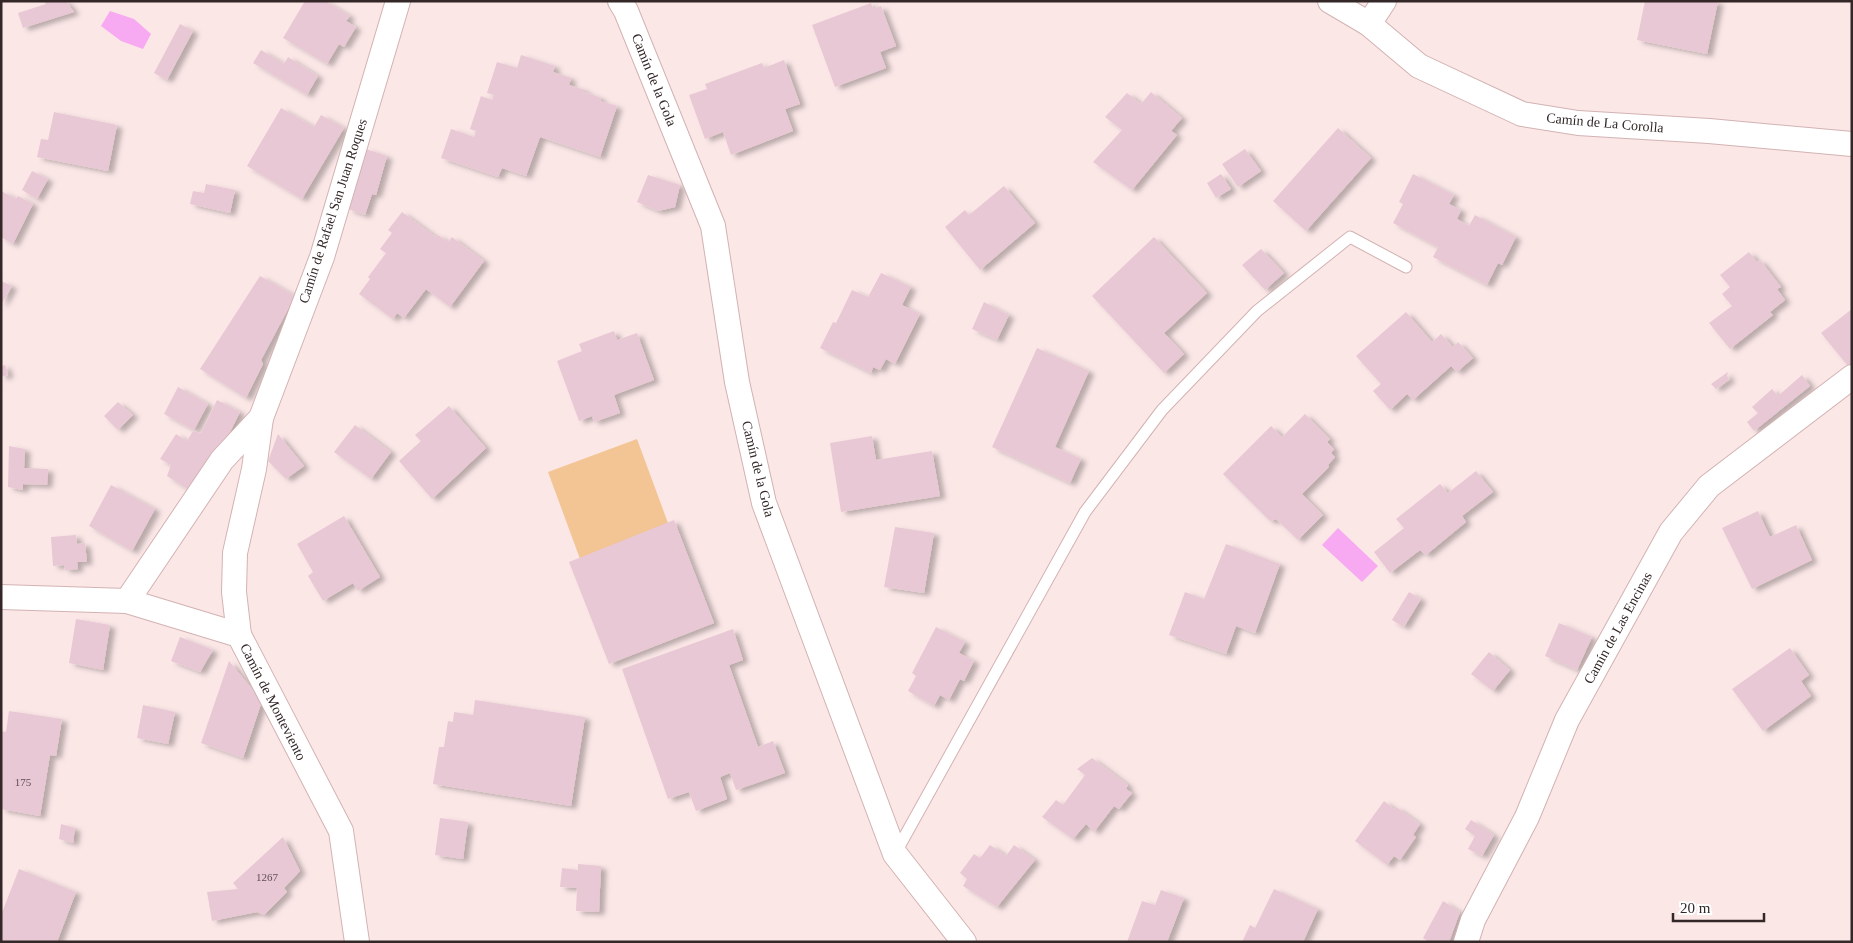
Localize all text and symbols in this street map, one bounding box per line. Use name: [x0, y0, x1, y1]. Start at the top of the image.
street label: Camín de la Gola: [629, 32, 680, 129]
street label: Camín de La Corolla: [1546, 110, 1665, 136]
street label: Camín de Rafael San Juan Roques: [296, 117, 370, 305]
street label: Camín de la Gola: [739, 419, 777, 519]
street label: Camín de Las Encinas: [1581, 569, 1655, 687]
street label: Camín de Monteviento: [237, 641, 309, 763]
house number: 175: [15, 776, 32, 788]
house number: 1267: [256, 871, 279, 883]
scale bar: [1673, 890, 1764, 922]
text: 20 m: [1680, 900, 1711, 916]

